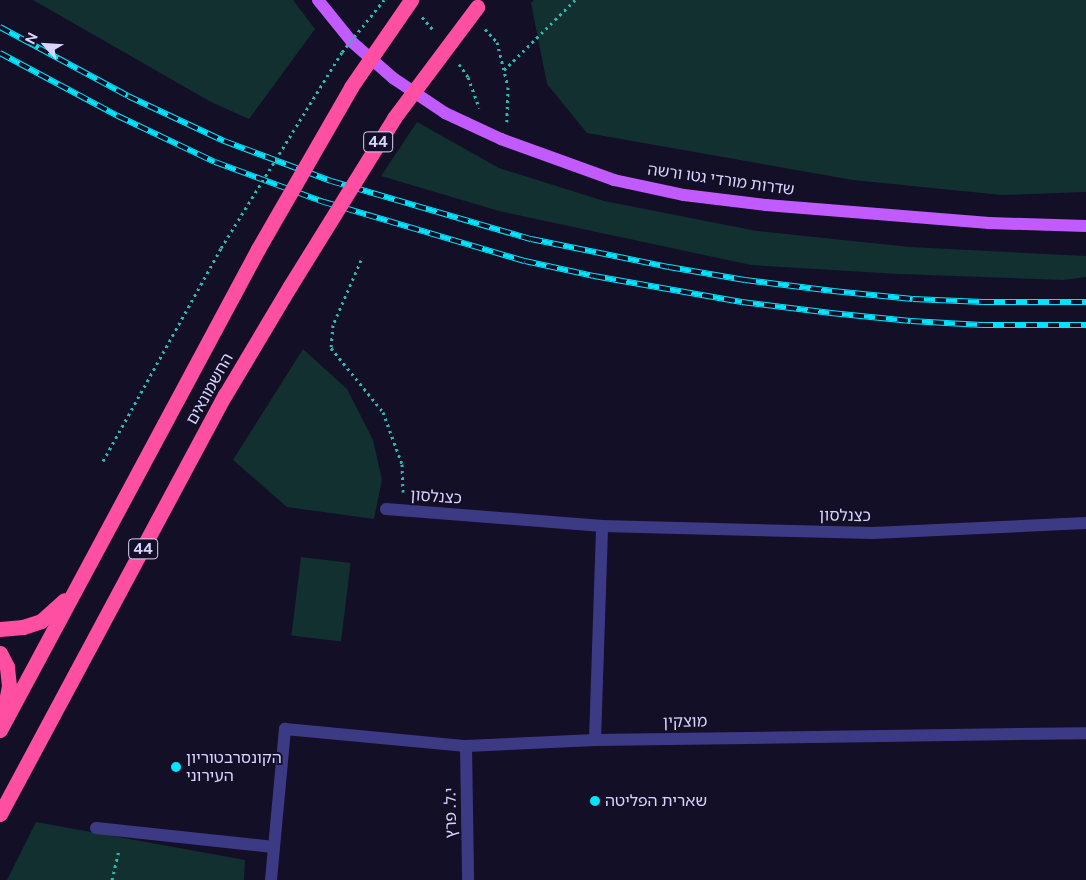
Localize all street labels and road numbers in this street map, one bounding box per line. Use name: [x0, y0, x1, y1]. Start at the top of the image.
road number: 44: [363, 130, 393, 154]
street label: שדרות מורדי גטו ורשה: [646, 160, 796, 200]
street label: החשמונאים: [183, 350, 237, 428]
street label: כצנלסון: [410, 486, 462, 508]
street label: כצנלסון: [819, 506, 871, 526]
road number: 44: [128, 536, 158, 562]
street label: מוצקין: [663, 712, 707, 732]
street label: י.ל. פרץ: [441, 788, 461, 838]

